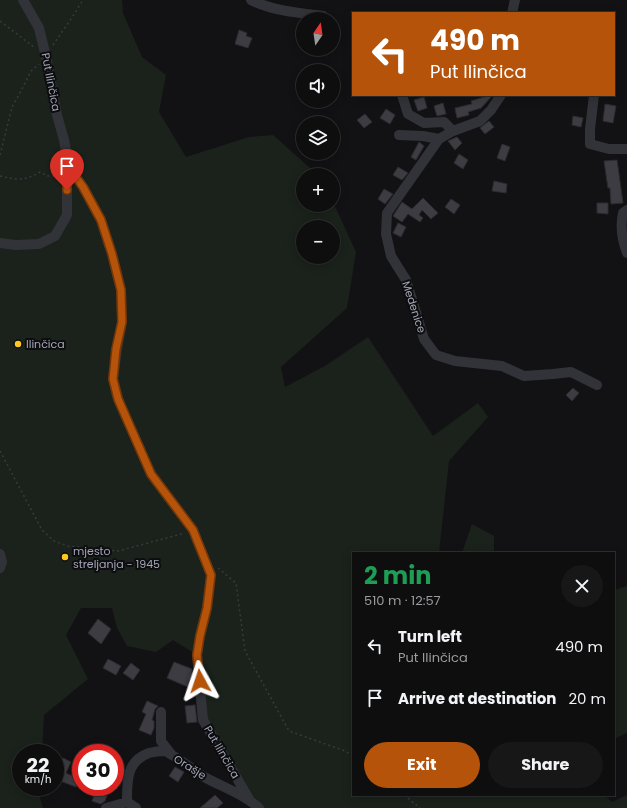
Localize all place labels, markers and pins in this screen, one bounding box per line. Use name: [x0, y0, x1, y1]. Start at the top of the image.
pin: [50, 149, 84, 190]
place label: Ilinčica: [26, 336, 65, 352]
marker: Ilinčica: [13, 339, 23, 349]
place label: mjesto streljanja - 1945: [73, 543, 160, 572]
marker: mjesto streljanja - 1945: [60, 552, 70, 562]

